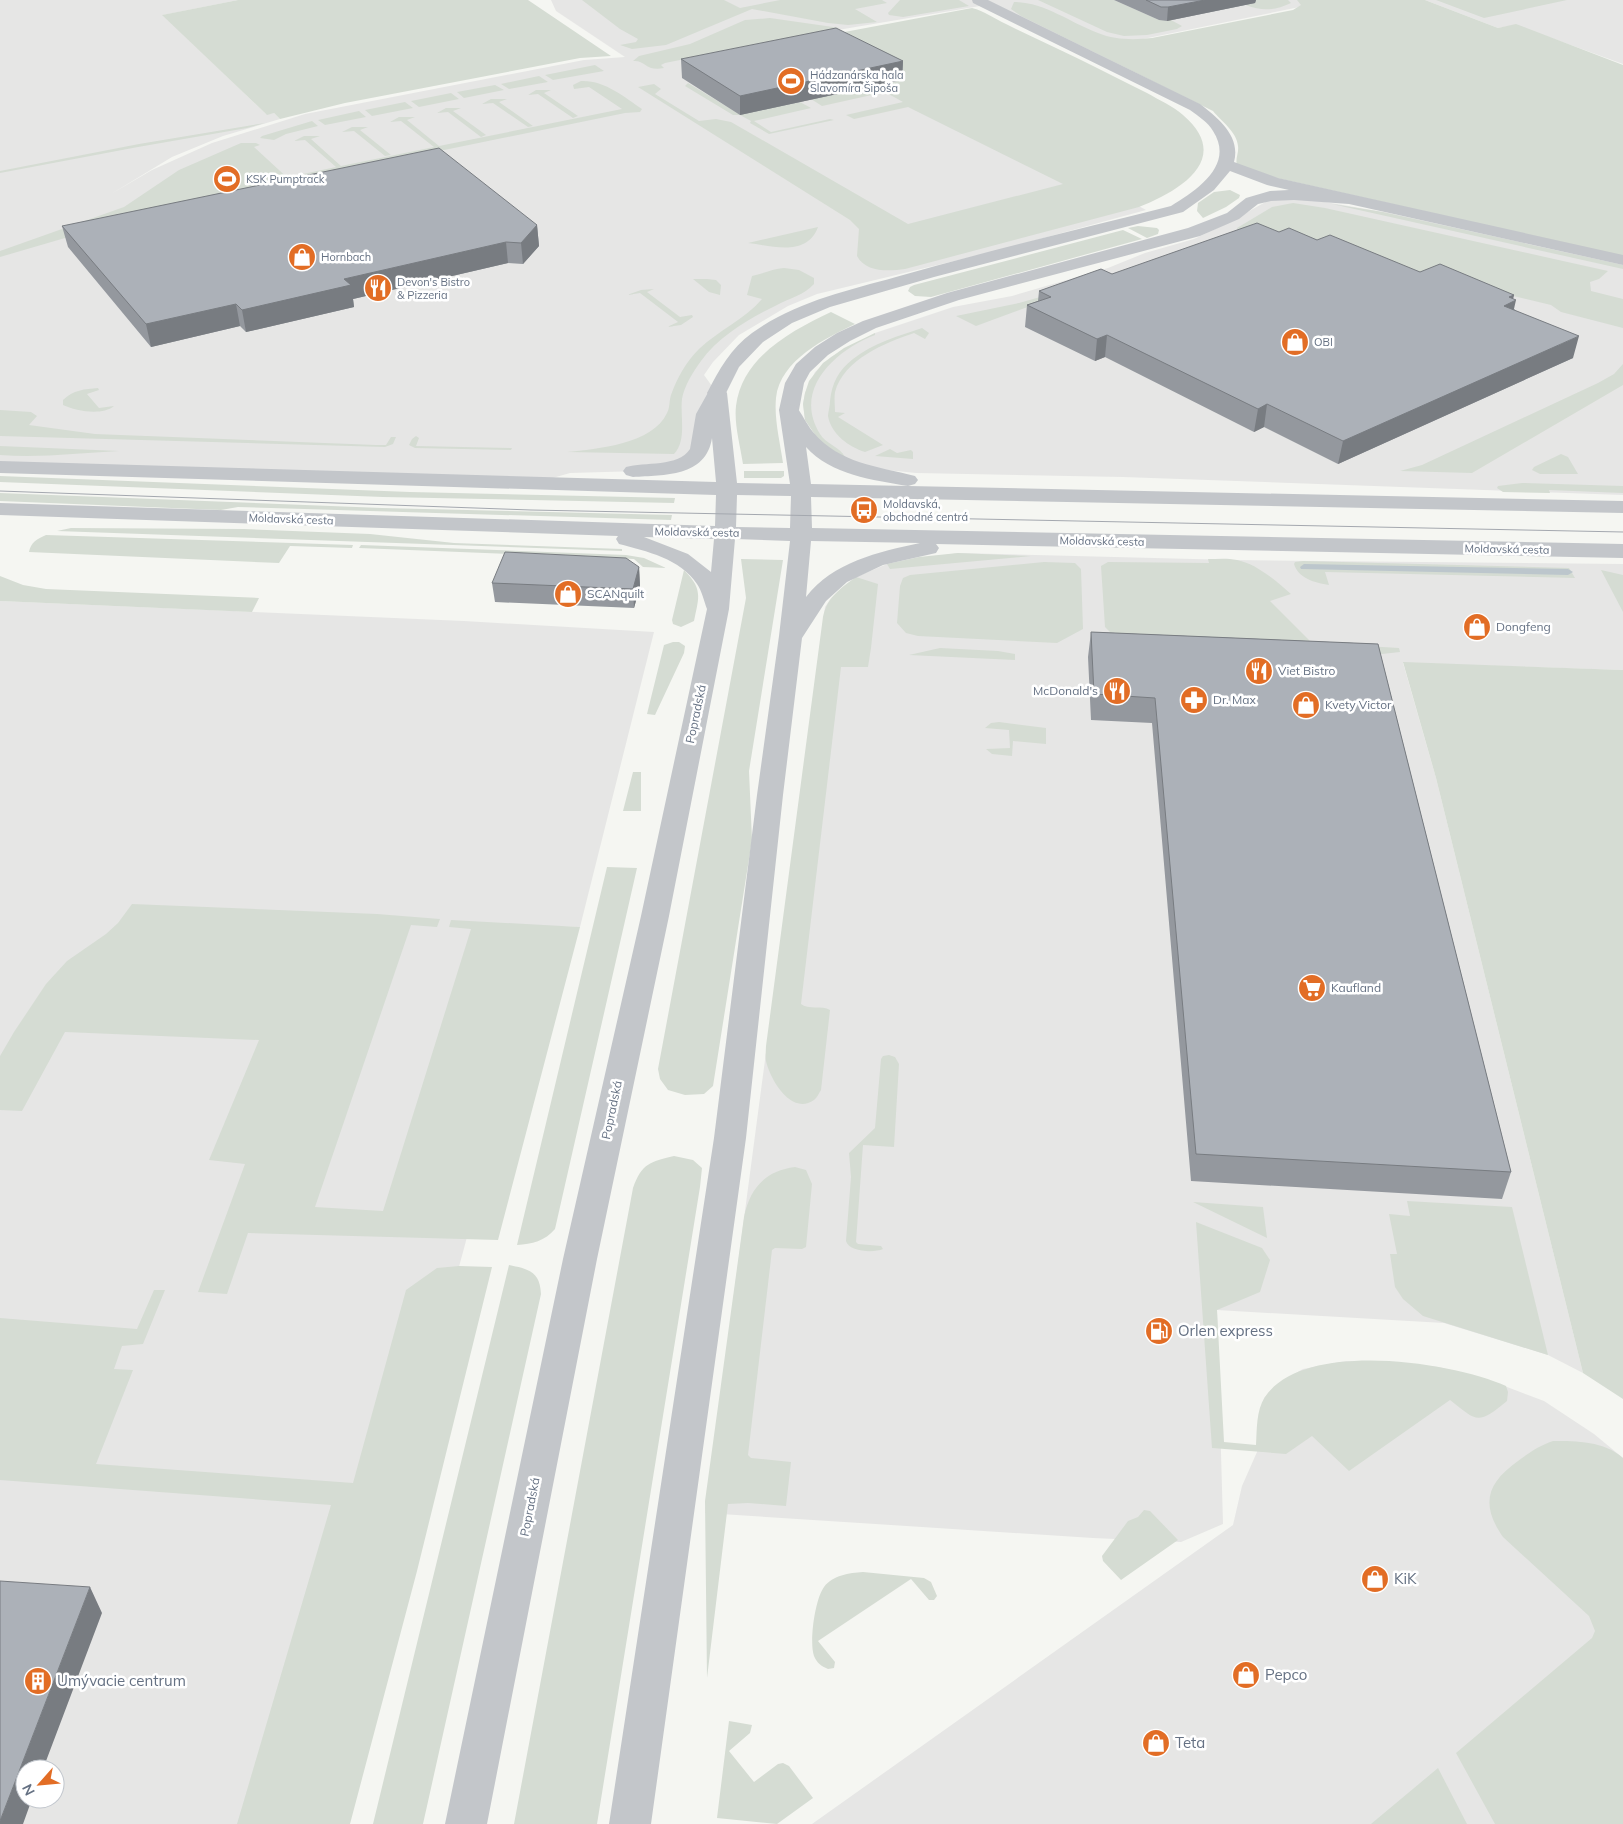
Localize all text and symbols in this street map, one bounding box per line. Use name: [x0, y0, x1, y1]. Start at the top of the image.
sports icon: Hádzanárska hala Slavomíra Šipoša: [776, 66, 806, 96]
place label: Hádzanárska hala Slavomíra Šipoša: [810, 68, 904, 95]
sports icon: KSK Pumptrack: [212, 164, 242, 194]
place label: KSK Pumptrack: [246, 172, 325, 186]
shop icon: Hornbach: [287, 242, 317, 272]
place label: Hornbach: [321, 250, 371, 264]
restaurant icon: Devon's Bistro & Pizzeria: [363, 273, 393, 303]
place label: Devon's Bistro & Pizzeria: [397, 275, 470, 302]
shop icon: OBI: [1280, 327, 1310, 357]
place label: OBI: [1314, 335, 1333, 349]
bus stop icon: Moldavská, obchodné centrá: [849, 495, 879, 525]
place label: Moldavská, obchodné centrá: [883, 497, 968, 524]
street label: Moldavská cesta: [248, 511, 334, 527]
street label: Moldavská cesta: [654, 524, 740, 540]
street label: Moldavská cesta: [1059, 533, 1145, 549]
street label: Moldavská cesta: [1464, 541, 1550, 557]
shop icon: SCANquilt: [553, 579, 583, 609]
place label: SCANquilt: [587, 586, 644, 601]
shop icon: Dongfeng: [1462, 612, 1492, 642]
place label: Dongfeng: [1496, 619, 1551, 634]
restaurant icon: Viet Bistro: [1244, 656, 1274, 686]
place label: Viet Bistro: [1278, 663, 1335, 678]
restaurant icon: McDonald's: [1102, 676, 1132, 706]
street label: Popradská: [682, 683, 709, 745]
place label: McDonald's: [1033, 683, 1098, 698]
pharmacy icon: Dr. Max: [1179, 685, 1209, 715]
shop icon: Kvety Victor: [1291, 690, 1321, 720]
place label: Dr. Max: [1213, 692, 1256, 707]
place label: Kvety Victor: [1325, 697, 1392, 712]
supermarket icon: Kaufland: [1297, 973, 1327, 1003]
place label: Kaufland: [1331, 980, 1381, 995]
street label: Popradská: [598, 1079, 625, 1141]
fuel station icon: Orlen express: [1144, 1316, 1174, 1346]
place label: Orlen express: [1178, 1321, 1273, 1340]
street label: Popradská: [516, 1476, 543, 1538]
shop icon: KiK: [1360, 1564, 1390, 1594]
place label: KiK: [1394, 1569, 1417, 1588]
shop icon: Pepco: [1231, 1660, 1261, 1690]
place label: Pepco: [1265, 1665, 1307, 1684]
building icon: Umývacie centrum: [23, 1666, 53, 1696]
place label: Umývacie centrum: [57, 1671, 186, 1690]
shop icon: Teta: [1141, 1728, 1171, 1758]
place label: Teta: [1175, 1733, 1205, 1752]
north arrow: [15, 1759, 65, 1809]
text: N: [18, 1781, 39, 1799]

